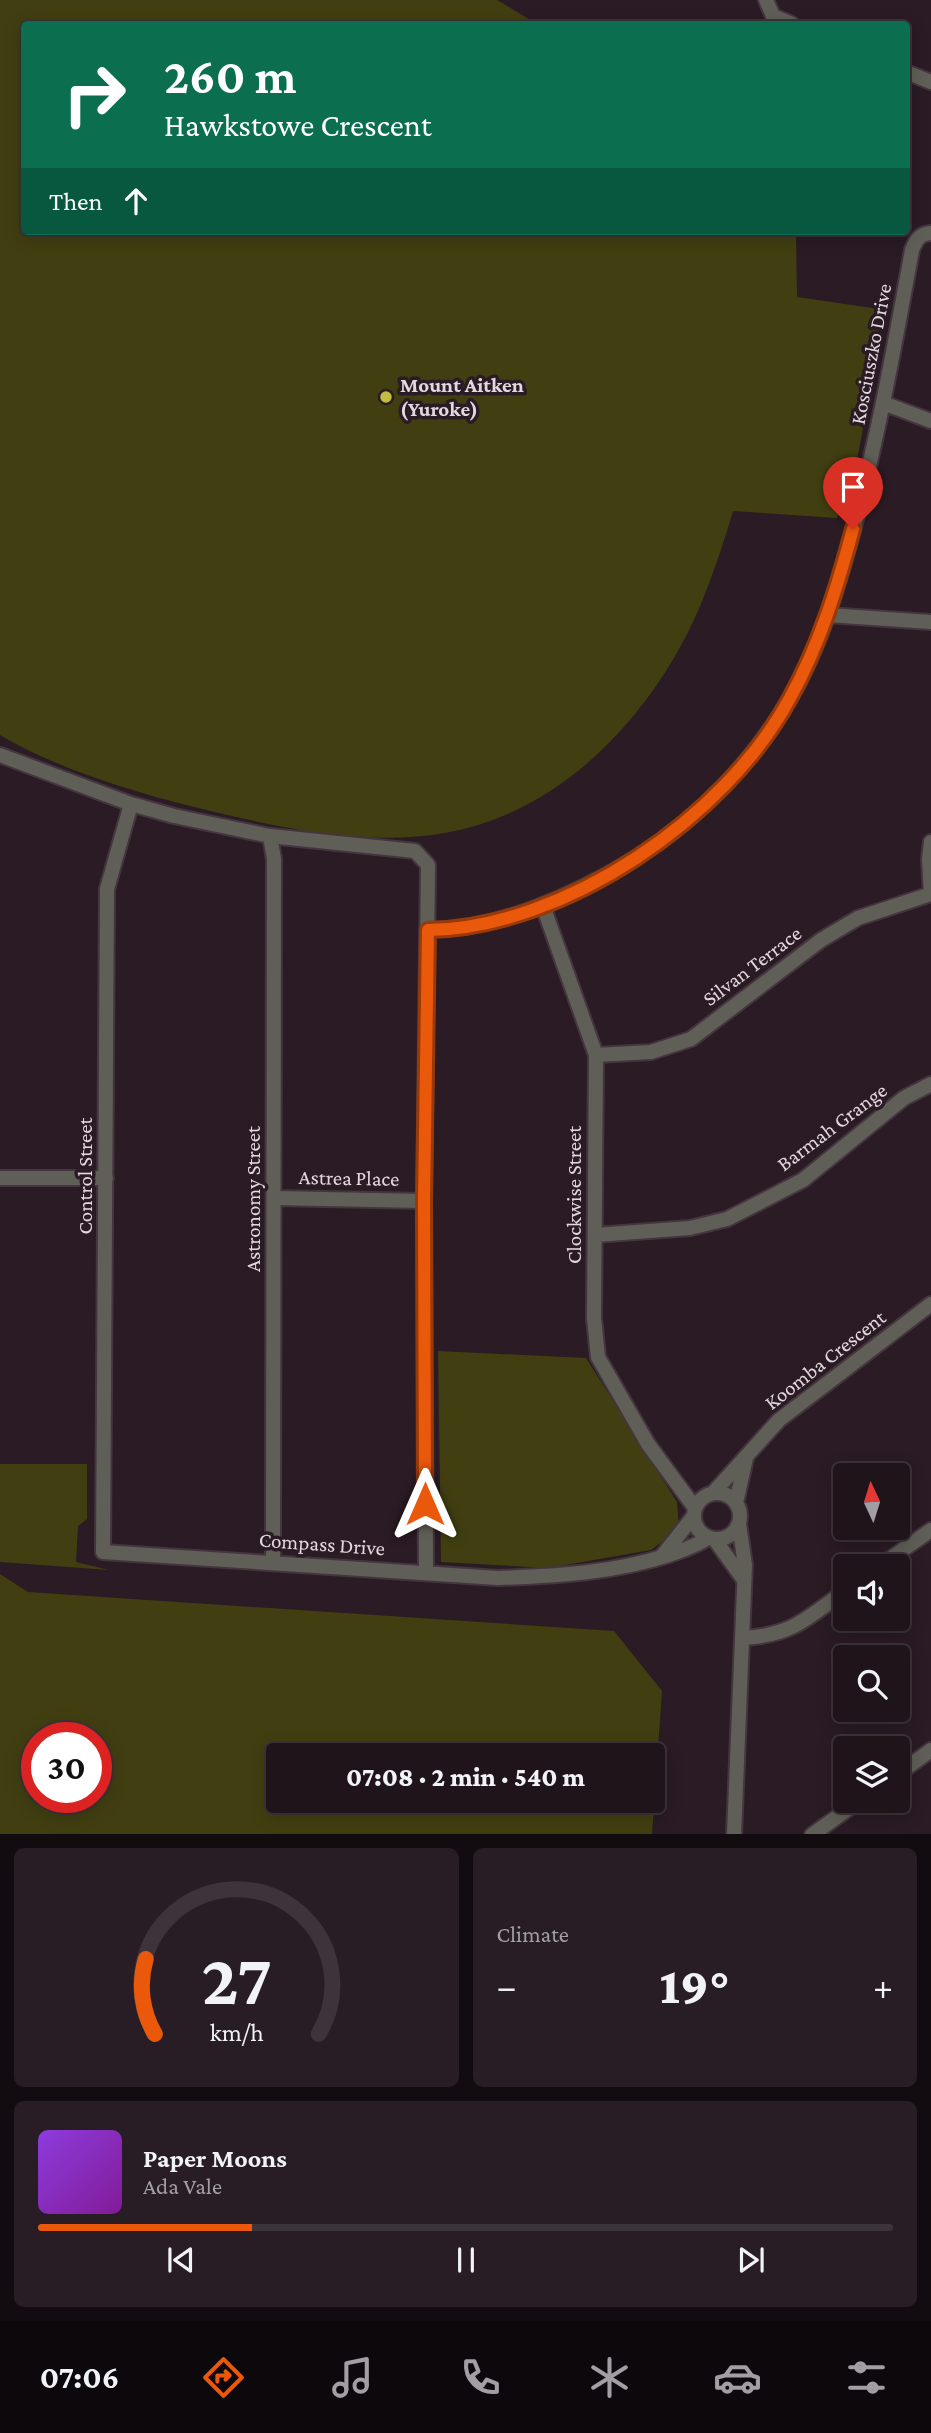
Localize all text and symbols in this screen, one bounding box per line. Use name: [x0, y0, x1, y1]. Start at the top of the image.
icon: right: [49, 49, 140, 140]
text: 260 m: [164, 49, 296, 104]
text: Hawkstowe Crescent: [164, 107, 432, 143]
icon: ahead: [117, 182, 155, 220]
text: Then: [49, 187, 103, 216]
street label: Kosciuszko Drive: [846, 282, 896, 426]
place label: Mount Aitken (Yuroke): [400, 373, 524, 421]
marker: Mount Aitken (Yuroke): [378, 389, 394, 405]
pin: [823, 457, 883, 529]
icon: arrive: [834, 468, 872, 506]
street label: Silvan Terrace: [698, 921, 806, 1011]
street label: Barmah Grange: [772, 1078, 892, 1176]
street label: Control Street: [73, 1116, 97, 1235]
street label: Astronomy Street: [241, 1125, 265, 1272]
street label: Clockwise Street: [562, 1125, 586, 1264]
street label: Astrea Place: [298, 1165, 400, 1191]
street label: Koomba Crescent: [760, 1305, 891, 1415]
north arrow: [833, 1463, 910, 1540]
map controls: [833, 1463, 910, 1813]
position arrow: [388, 1467, 462, 1541]
street label: Compass Drive: [258, 1528, 386, 1560]
button: sound: [833, 1554, 910, 1631]
button: search: [833, 1645, 910, 1722]
speed limit sign: 30: [21, 1722, 112, 1813]
button: layers: [833, 1736, 910, 1813]
text: 07:08 · 2 min · 540 m: [346, 1763, 585, 1792]
text: Climate: [497, 1921, 569, 1947]
text: 27: [201, 1939, 272, 2020]
text: 19°: [660, 1956, 730, 2014]
text: −: [497, 1965, 517, 2007]
text: +: [873, 1965, 893, 2007]
text: km/h: [209, 2018, 263, 2045]
text: Paper Moons: [143, 2144, 287, 2173]
text: Ada Vale: [143, 2173, 222, 2199]
icon: previous: [162, 2241, 200, 2279]
icon: pause: [447, 2241, 485, 2279]
icon: next: [732, 2241, 770, 2279]
icon: directions: [199, 2353, 248, 2402]
icon: music: [328, 2353, 377, 2402]
icon: phone: [456, 2353, 505, 2402]
icon: climate: [585, 2353, 634, 2402]
icon: car: [713, 2353, 762, 2402]
icon: filters: [842, 2353, 891, 2402]
text: 07:06: [40, 2359, 119, 2395]

